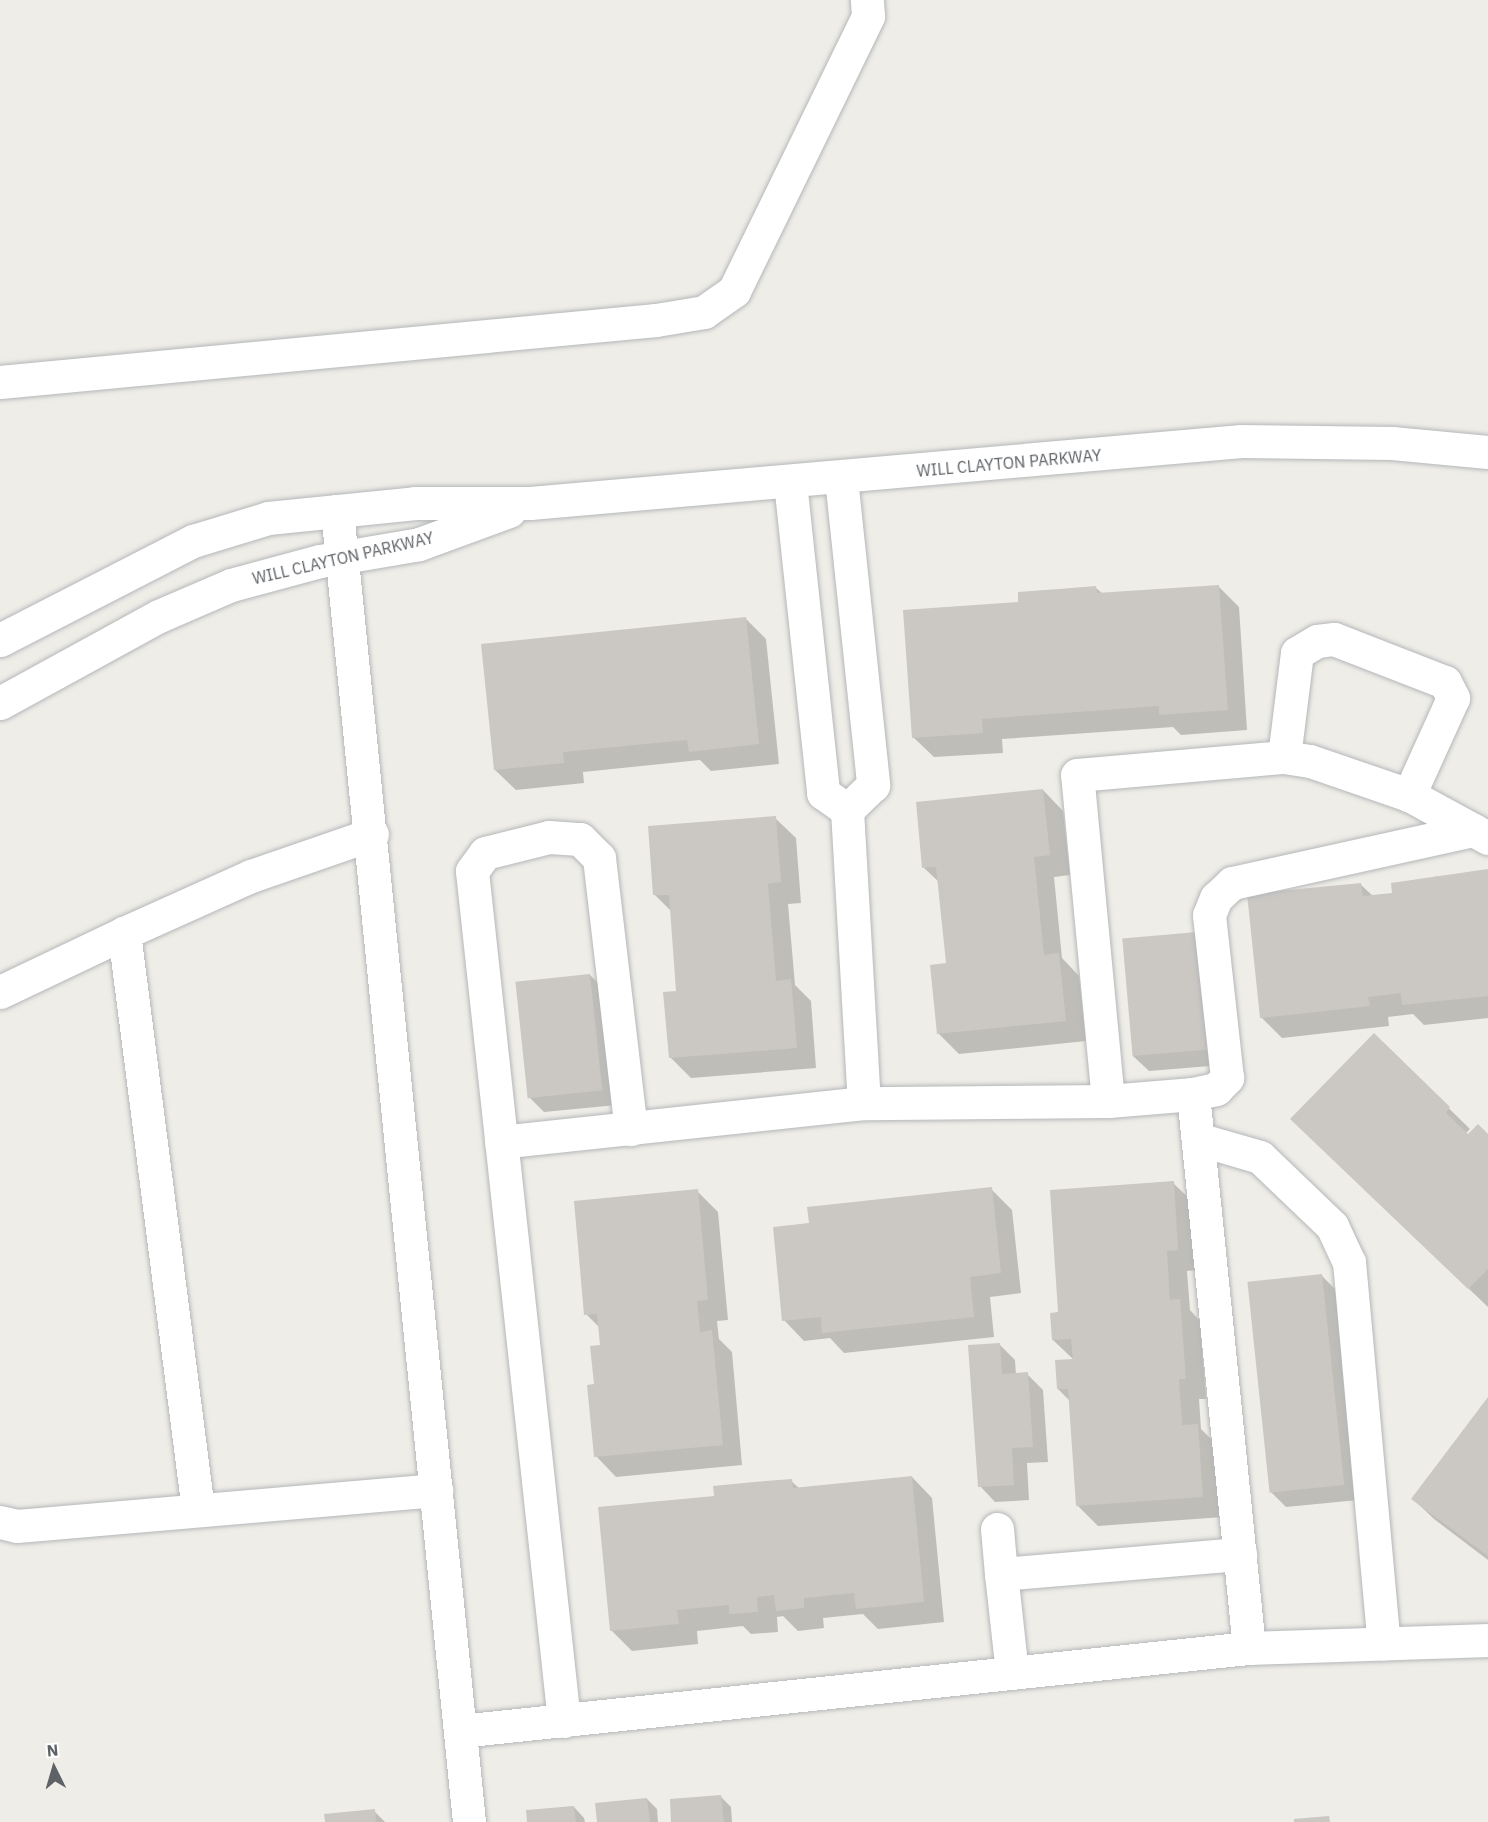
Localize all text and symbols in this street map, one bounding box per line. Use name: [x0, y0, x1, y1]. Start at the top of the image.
street label: WILL CLAYTON PARKWAY: [916, 445, 1102, 481]
street label: WILL CLAYTON PARKWAY: [251, 528, 435, 588]
north arrow: [24, 1738, 84, 1798]
text: N: [46, 1740, 59, 1761]

